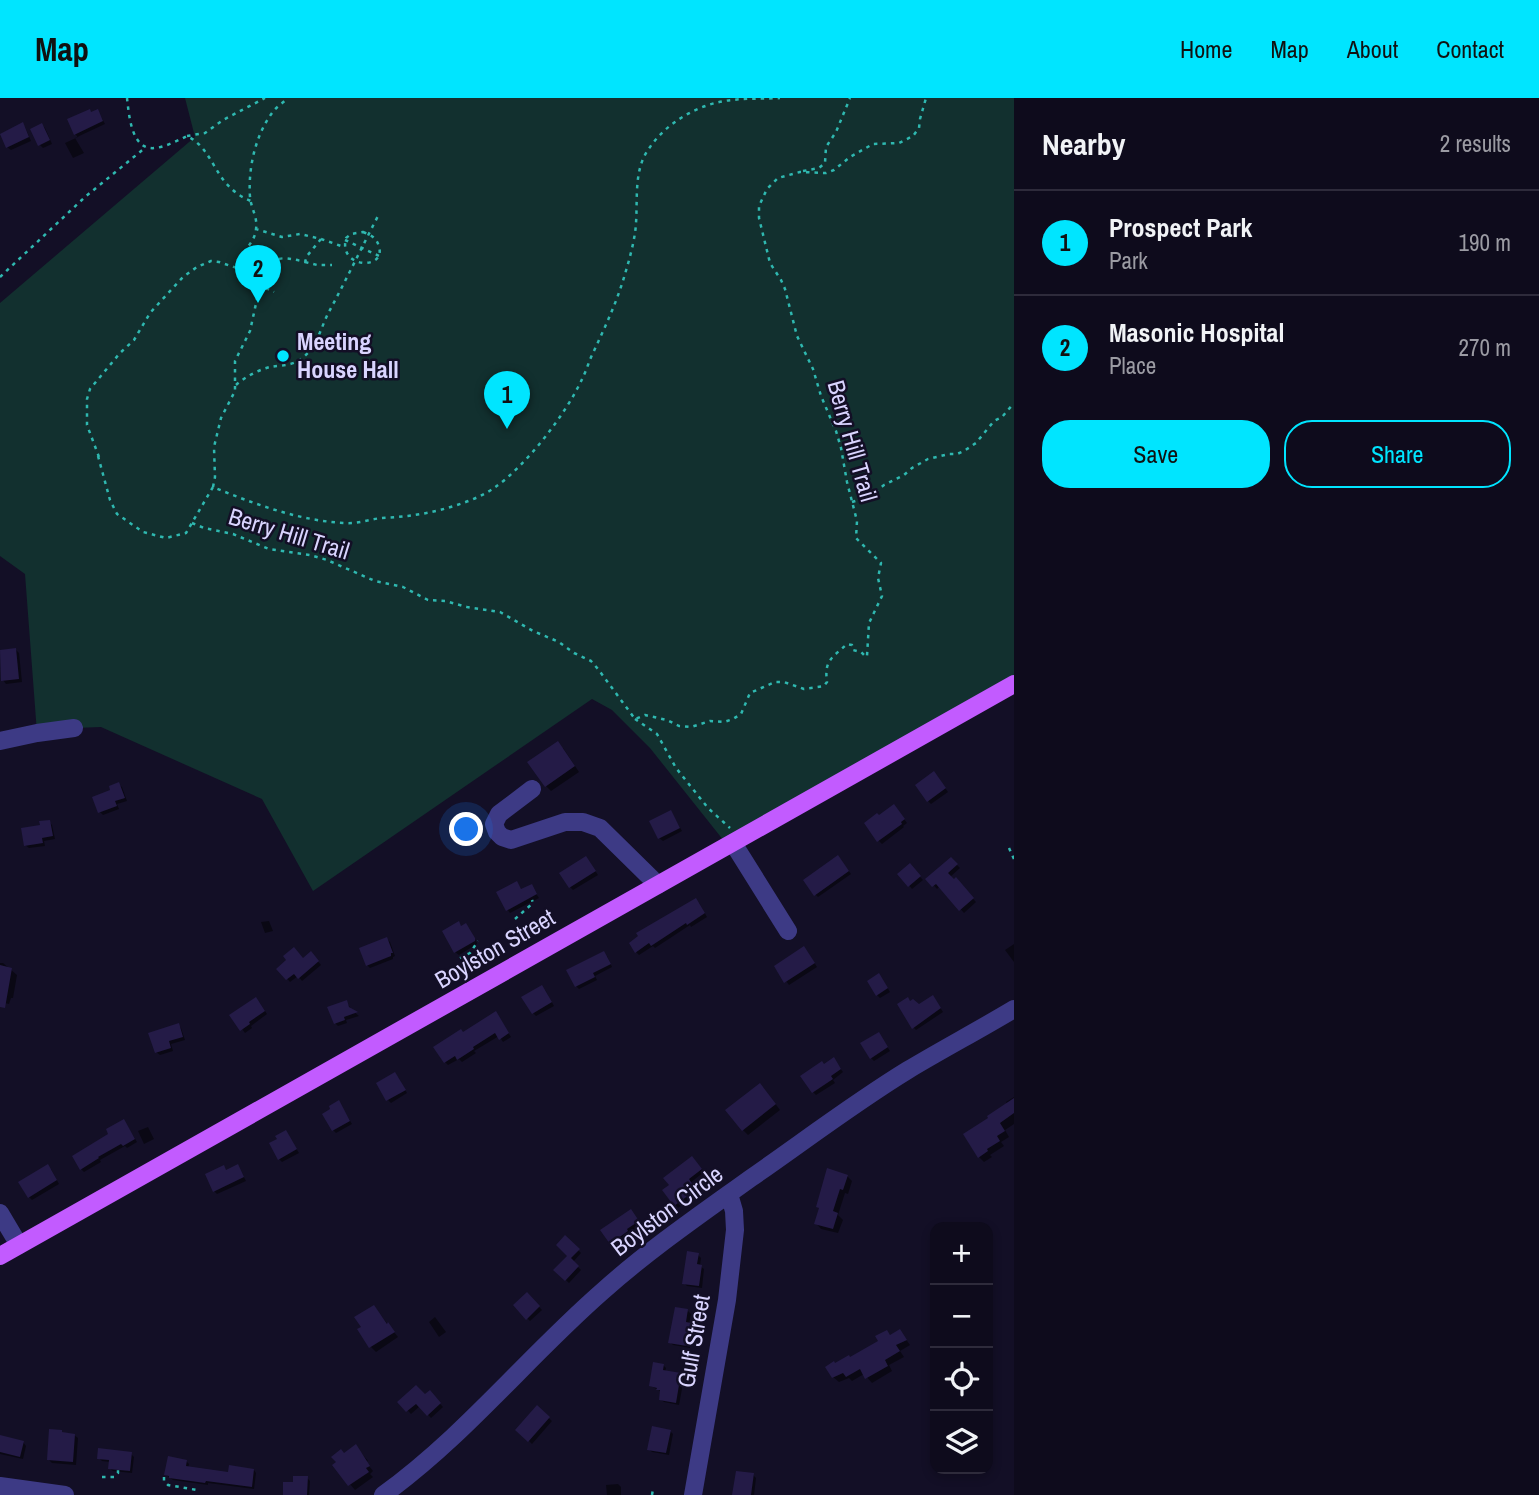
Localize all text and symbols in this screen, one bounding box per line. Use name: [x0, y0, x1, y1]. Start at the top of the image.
text: Map: [35, 27, 89, 71]
text: Home: [1180, 33, 1232, 65]
text: Map: [1270, 33, 1309, 65]
text: About: [1347, 33, 1398, 65]
text: Contact: [1436, 33, 1504, 65]
text: Nearby: [1042, 124, 1125, 164]
text: 2 results: [1440, 128, 1511, 159]
text: Prospect Park: [1109, 210, 1252, 245]
text: 1: [1060, 227, 1070, 258]
text: 190 m: [1459, 227, 1511, 258]
pin: 2: [235, 245, 281, 303]
text: Park: [1109, 245, 1148, 276]
text: Masonic Hospital: [1109, 315, 1284, 350]
place label: Meeting House Hall: [297, 325, 399, 385]
text: 2: [1060, 332, 1070, 363]
text: 270 m: [1459, 332, 1511, 363]
marker: Meeting House Hall: [275, 348, 291, 364]
text: Place: [1109, 350, 1156, 381]
pin: 1: [484, 371, 530, 429]
street label: Berry Hill Trail: [820, 376, 886, 505]
button: Save: [1042, 420, 1270, 488]
button: Share: [1284, 420, 1511, 488]
street label: Berry Hill Trail: [225, 500, 354, 567]
your location: [449, 812, 483, 846]
street label: Boylston Street: [429, 901, 561, 995]
street label: Boylston Circle: [604, 1158, 729, 1263]
map controls: [930, 1222, 993, 1474]
button: +: [930, 1222, 993, 1285]
button: −: [930, 1285, 993, 1348]
street label: Gulf Street: [669, 1291, 717, 1390]
button: locate: [930, 1348, 993, 1411]
button: layers: [930, 1411, 993, 1474]

